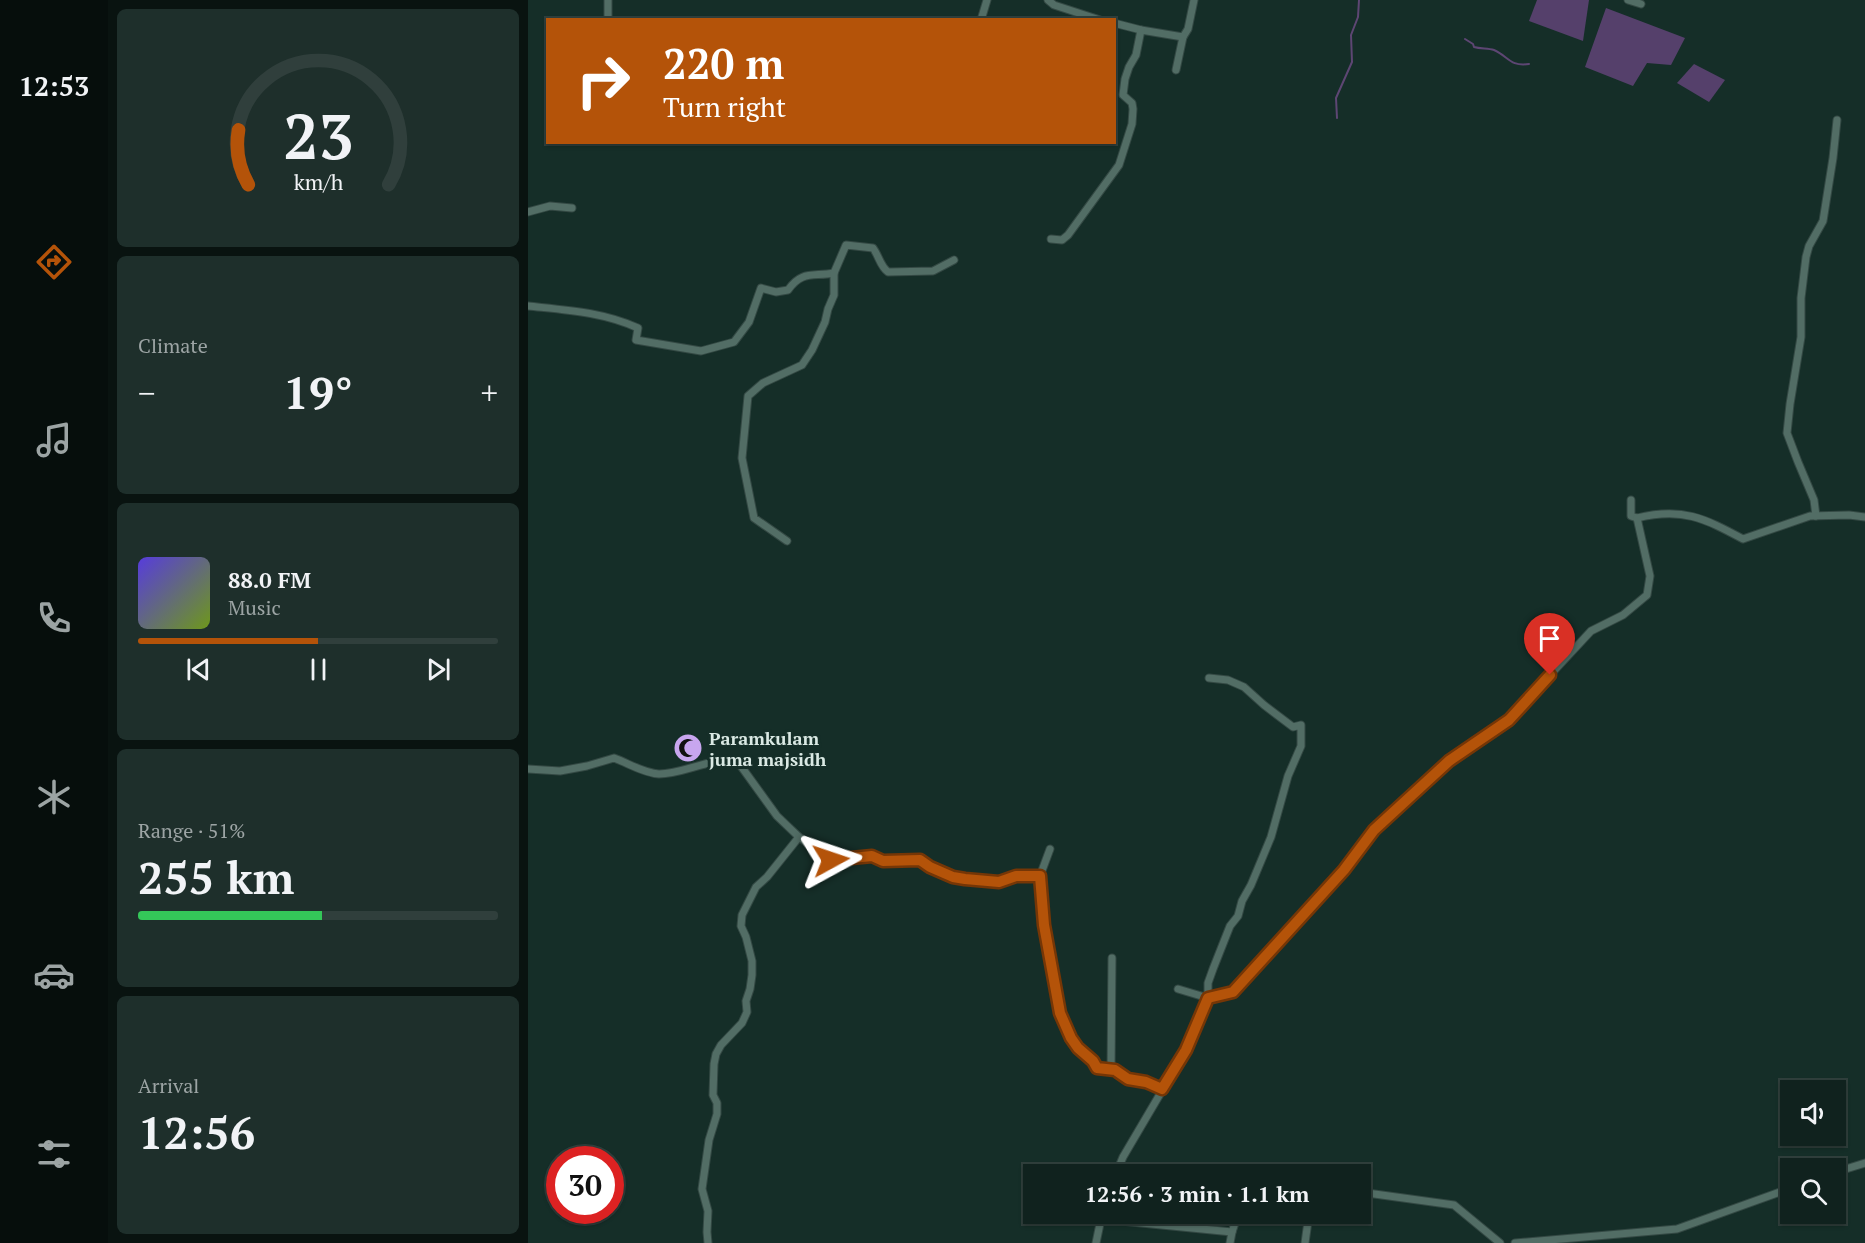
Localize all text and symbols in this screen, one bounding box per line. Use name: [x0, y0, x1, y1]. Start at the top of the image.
text: 220 m: [663, 35, 784, 91]
icon: right: [564, 42, 642, 120]
text: 12:53: [19, 68, 89, 104]
text: Turn right: [663, 89, 786, 125]
text: 23: [283, 94, 353, 177]
text: km/h: [293, 168, 343, 196]
icon: directions: [33, 241, 75, 283]
text: Climate: [138, 332, 208, 359]
text: 19°: [283, 362, 353, 422]
text: −: [138, 371, 156, 414]
text: +: [480, 371, 498, 414]
icon: music: [33, 419, 75, 461]
text: 88.0 FM: [228, 565, 311, 594]
text: Music: [228, 594, 281, 621]
icon: phone: [33, 597, 75, 639]
pin: [1524, 613, 1575, 675]
icon: arrive: [1533, 622, 1566, 655]
icon: previous: [182, 653, 215, 686]
icon: pause: [302, 653, 335, 686]
icon: next: [422, 653, 455, 686]
place label: Paramkulam juma majsidh: [709, 726, 827, 771]
mosque icon: Paramkulam juma majsidh: [672, 732, 704, 764]
icon: climate: [33, 776, 75, 818]
text: Range · 51%: [138, 817, 245, 844]
position arrow: [799, 828, 863, 892]
text: 255 km: [138, 847, 294, 907]
icon: car: [33, 954, 75, 996]
text: Arrival: [138, 1072, 199, 1099]
map controls: [1780, 1080, 1846, 1224]
button: sound: [1780, 1080, 1846, 1146]
text: 12:56: [138, 1102, 255, 1162]
icon: filters: [33, 1133, 75, 1175]
speed limit sign: 30: [546, 1146, 624, 1224]
button: search: [1780, 1158, 1846, 1224]
text: 12:56 · 3 min · 1.1 km: [1085, 1179, 1309, 1208]

